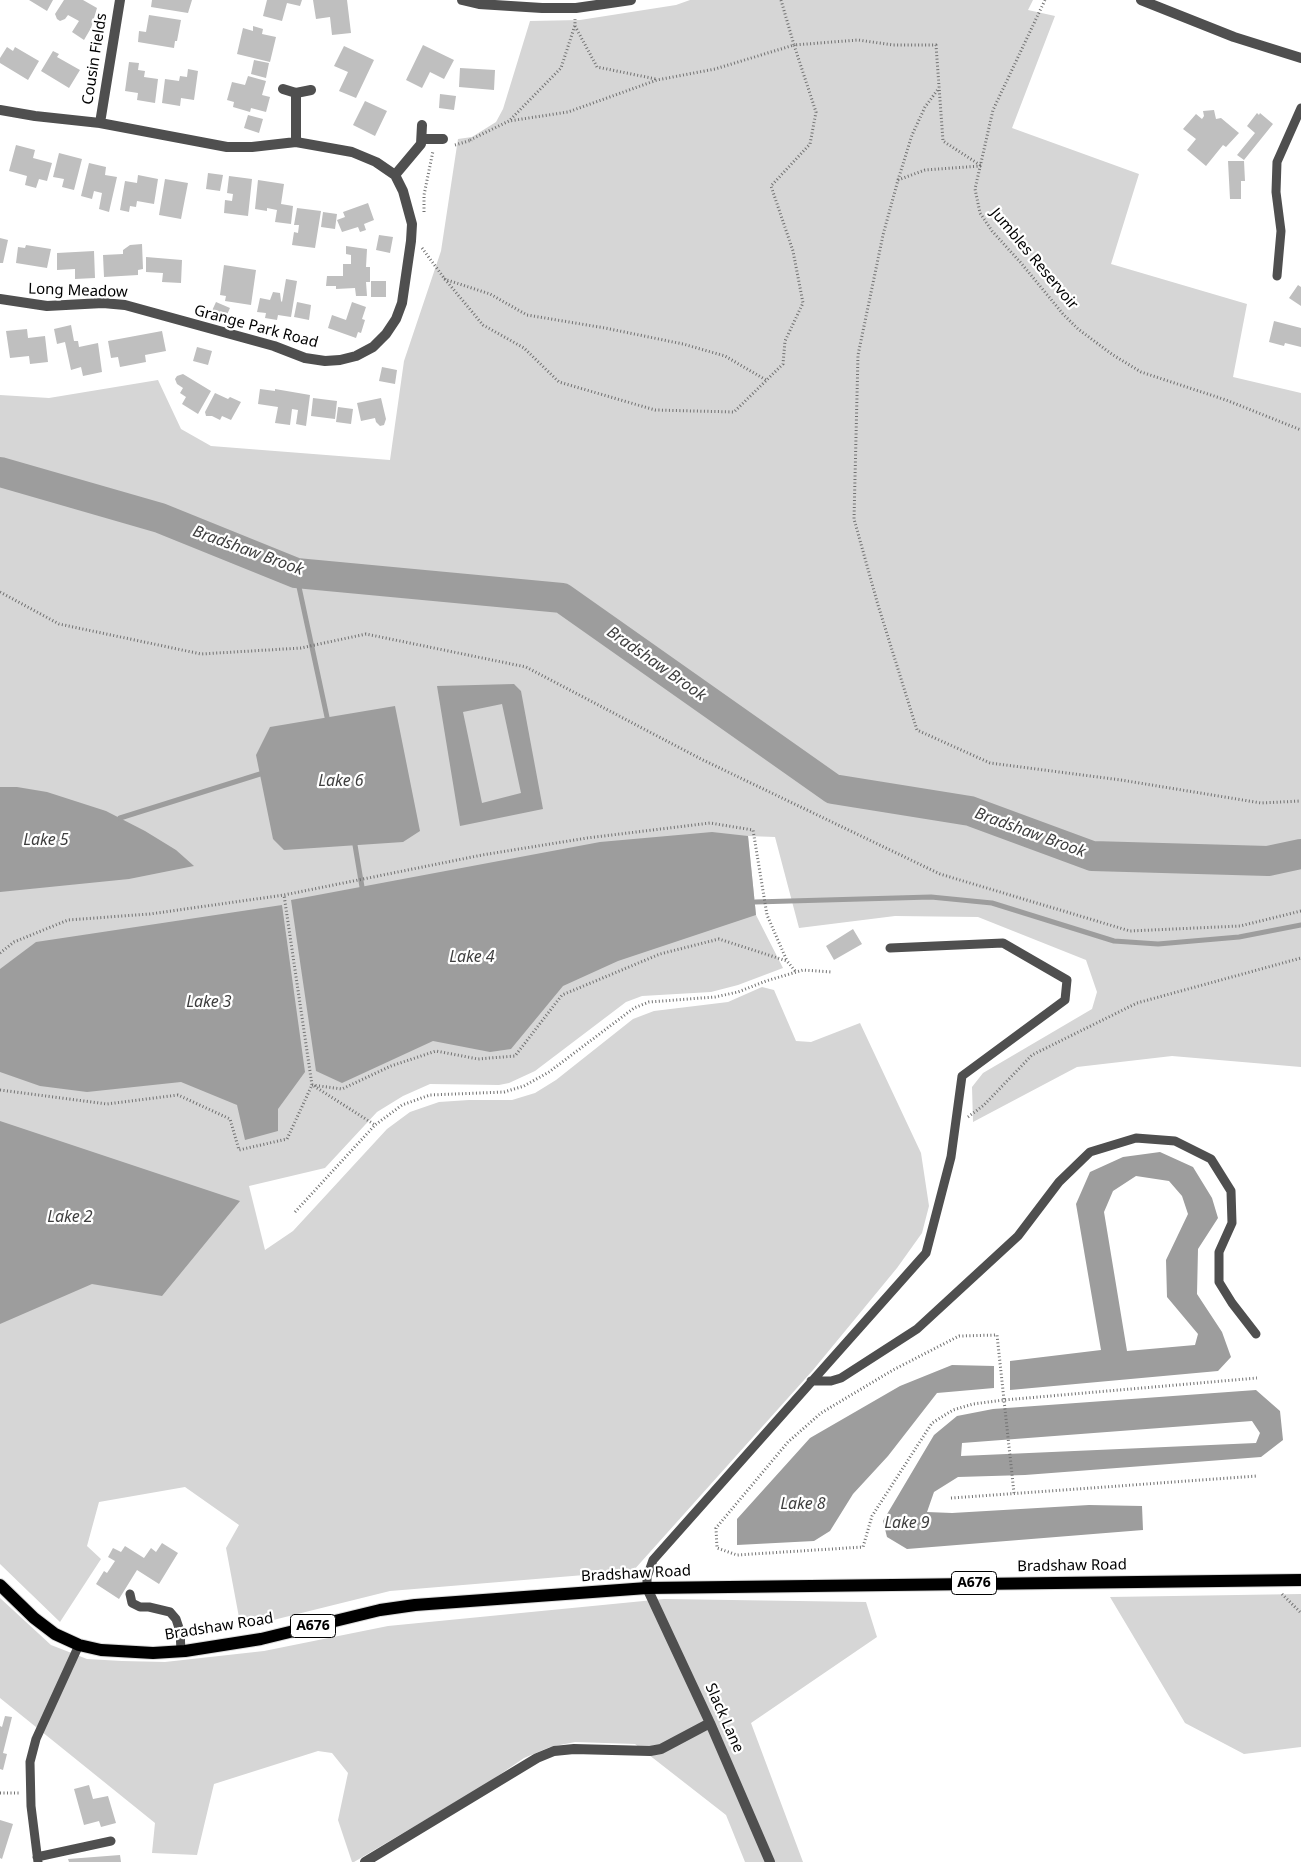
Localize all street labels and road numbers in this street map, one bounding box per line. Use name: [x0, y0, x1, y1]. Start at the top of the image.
street label: Cousin Fields: [79, 12, 111, 106]
street label: Jumbles Reservoir: [986, 205, 1082, 313]
street label: Long Meadow: [28, 280, 128, 302]
street label: Grange Park Road: [192, 302, 320, 352]
street label: Bradshaw Road: [1017, 1556, 1127, 1576]
street label: Bradshaw Road: [581, 1562, 691, 1586]
road number: A676: [952, 1572, 996, 1595]
street label: Bradshaw Road: [163, 1610, 275, 1644]
road number: A676: [290, 1614, 336, 1638]
street label: Slack Lane: [701, 1681, 747, 1755]

